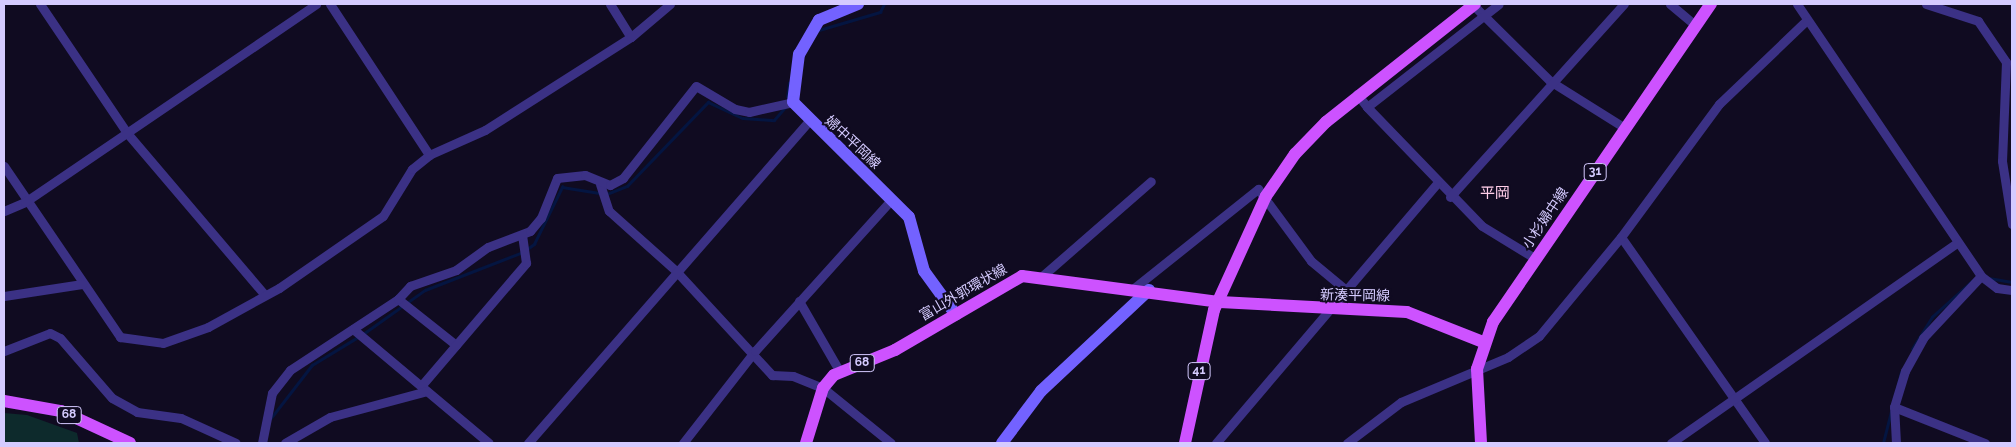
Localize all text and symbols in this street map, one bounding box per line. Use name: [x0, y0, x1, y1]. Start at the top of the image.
street label: 婦中平岡線: [822, 112, 884, 172]
road number: 31: [1582, 162, 1608, 182]
street label: 小杉婦中線: [1518, 184, 1572, 252]
district label: 平岡: [1480, 185, 1510, 203]
street label: 富山外郭環状線: [916, 260, 1010, 324]
street label: 新湊平岡線: [1320, 286, 1390, 304]
road number: 68: [850, 353, 874, 372]
road number: 41: [1186, 362, 1212, 381]
road number: 68: [56, 406, 82, 424]

